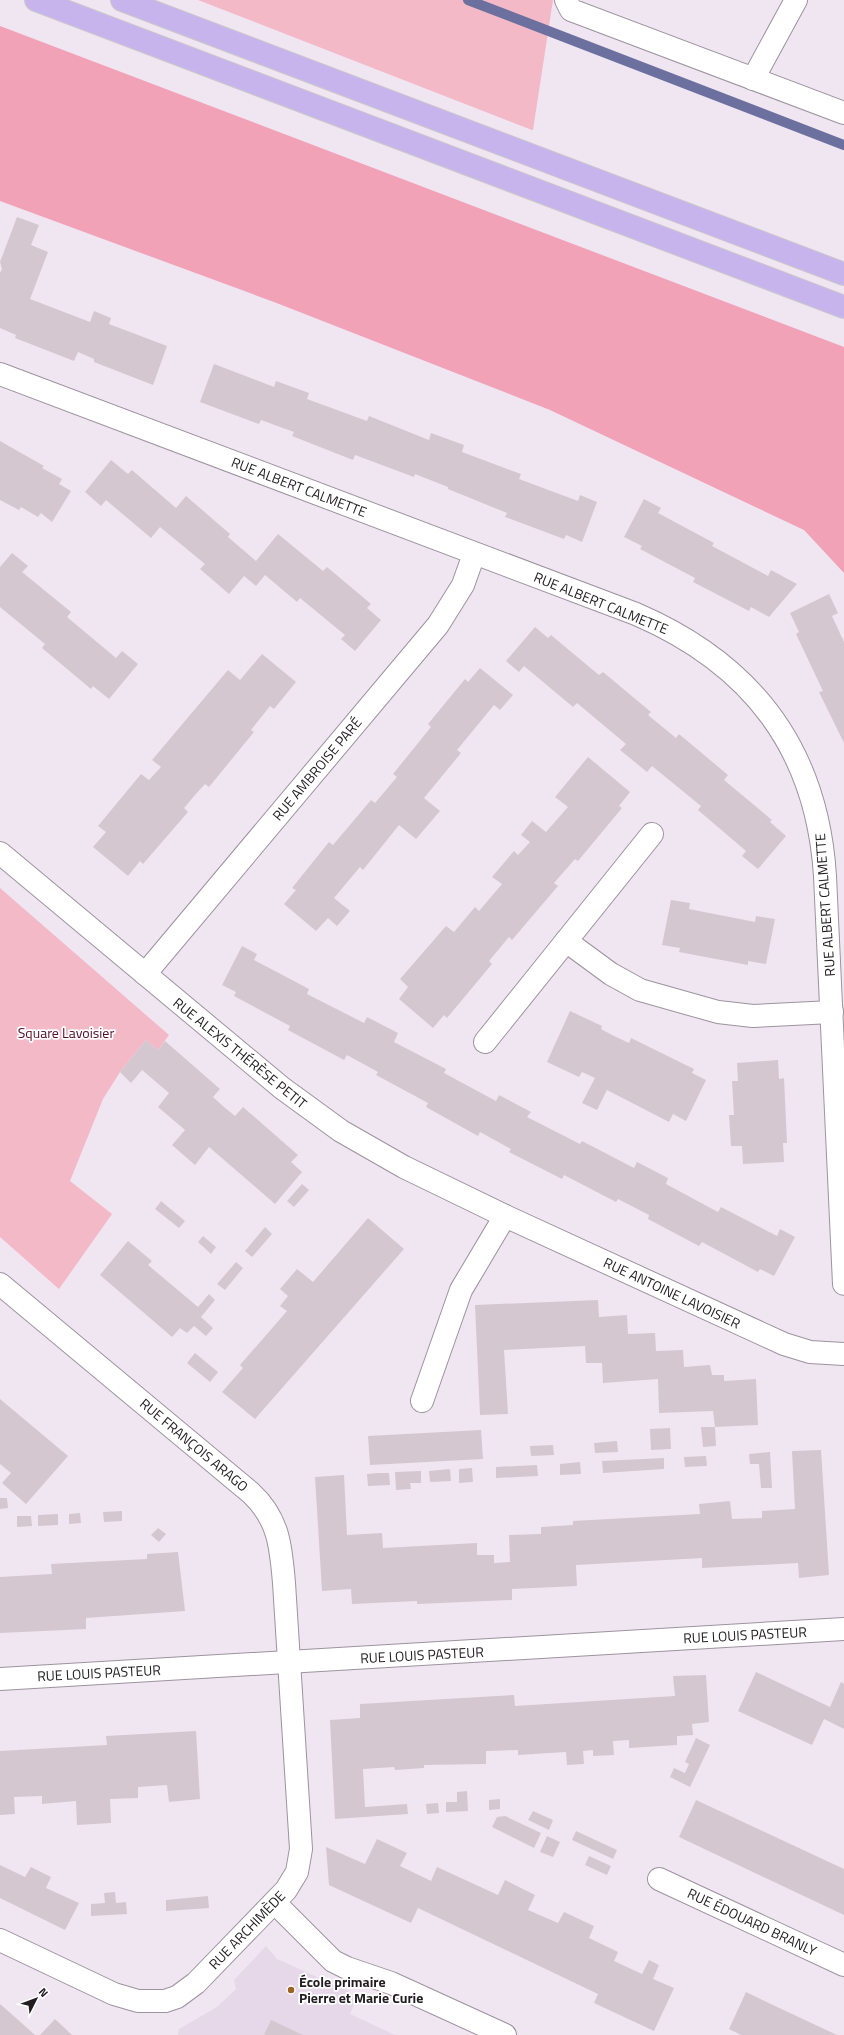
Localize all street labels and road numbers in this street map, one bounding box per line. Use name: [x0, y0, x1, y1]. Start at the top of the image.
street label: RUE ALBERT CALMETTE: [228, 451, 370, 522]
street label: RUE ALBERT CALMETTE: [531, 566, 672, 639]
street label: RUE AMBROISE PARÉ: [267, 712, 366, 825]
street label: RUE ALBERT CALMETTE: [809, 833, 840, 977]
street label: RUE ALEXIS THÉRÈSE PETIT: [169, 992, 312, 1114]
street label: RUE ANTOINE LAVOISIER: [600, 1252, 744, 1334]
street label: RUE FRANÇOIS ARAGO: [136, 1393, 253, 1496]
street label: RUE LOUIS PASTEUR: [683, 1621, 807, 1648]
street label: RUE LOUIS PASTEUR: [360, 1641, 484, 1668]
street label: RUE LOUIS PASTEUR: [37, 1659, 161, 1686]
street label: RUE ÉDOUARD BRANLY: [684, 1882, 821, 1961]
street label: RUE ARCHIMÈDE: [204, 1885, 290, 1974]

